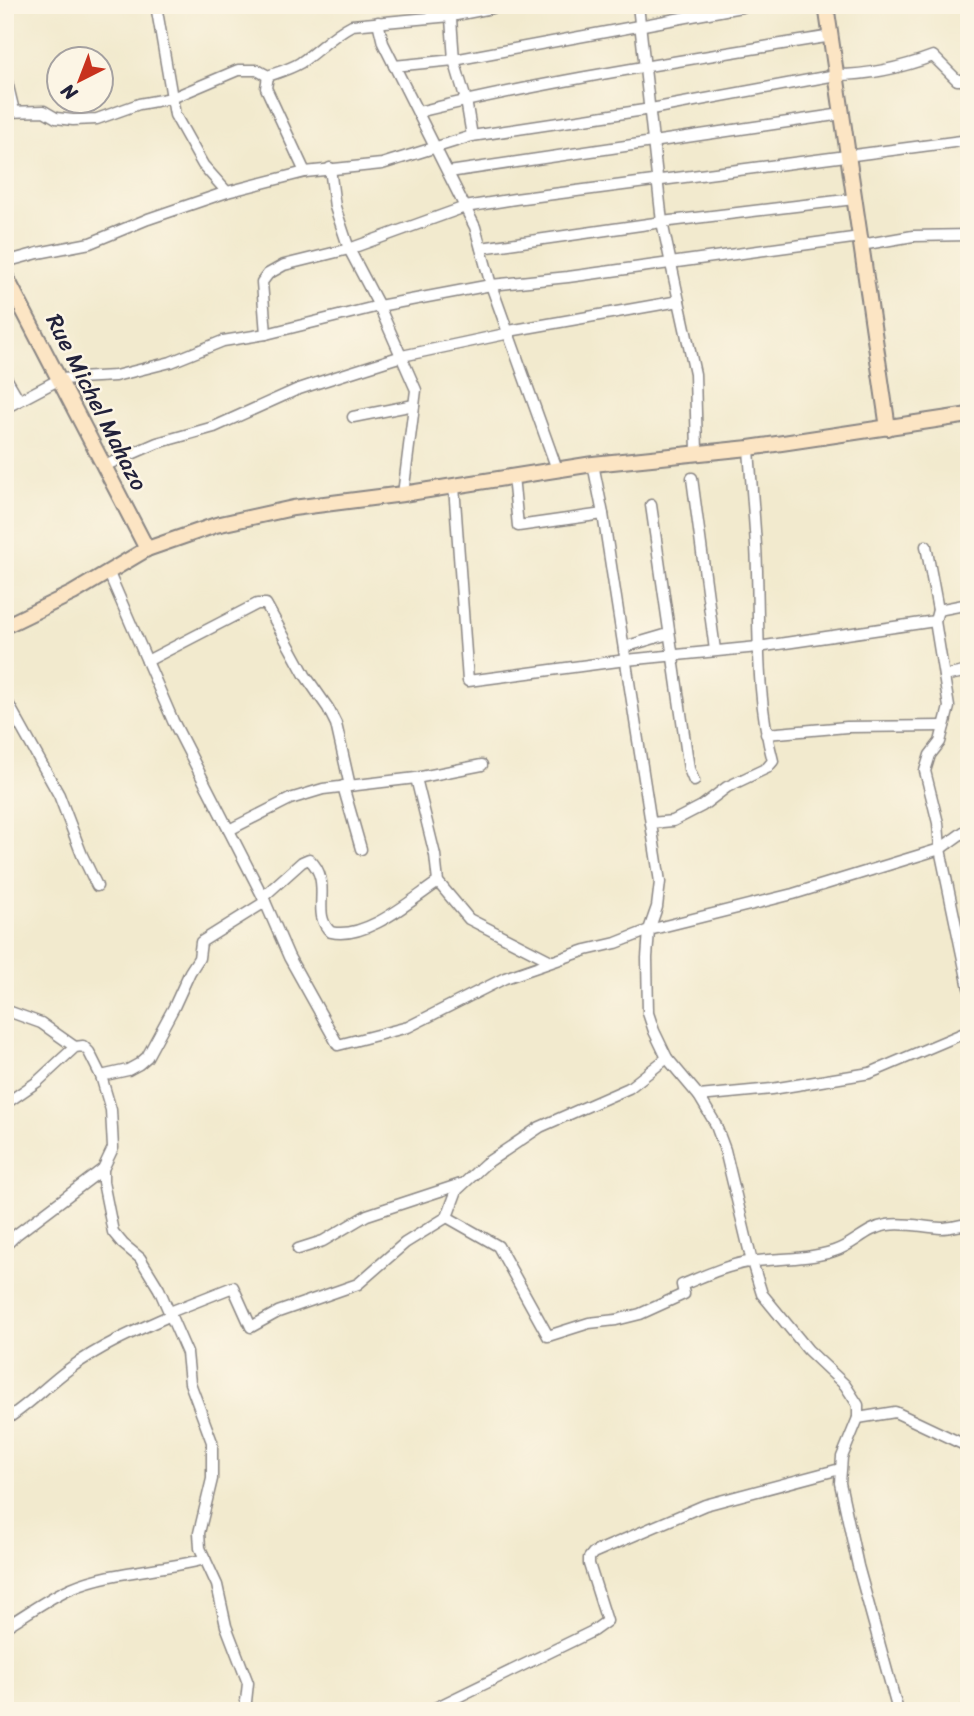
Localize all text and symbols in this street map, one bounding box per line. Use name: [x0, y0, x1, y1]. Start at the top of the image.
north arrow: [46, 46, 116, 116]
text: N: [52, 75, 86, 110]
street label: Rue Michel Mahazo: [34, 306, 159, 498]

